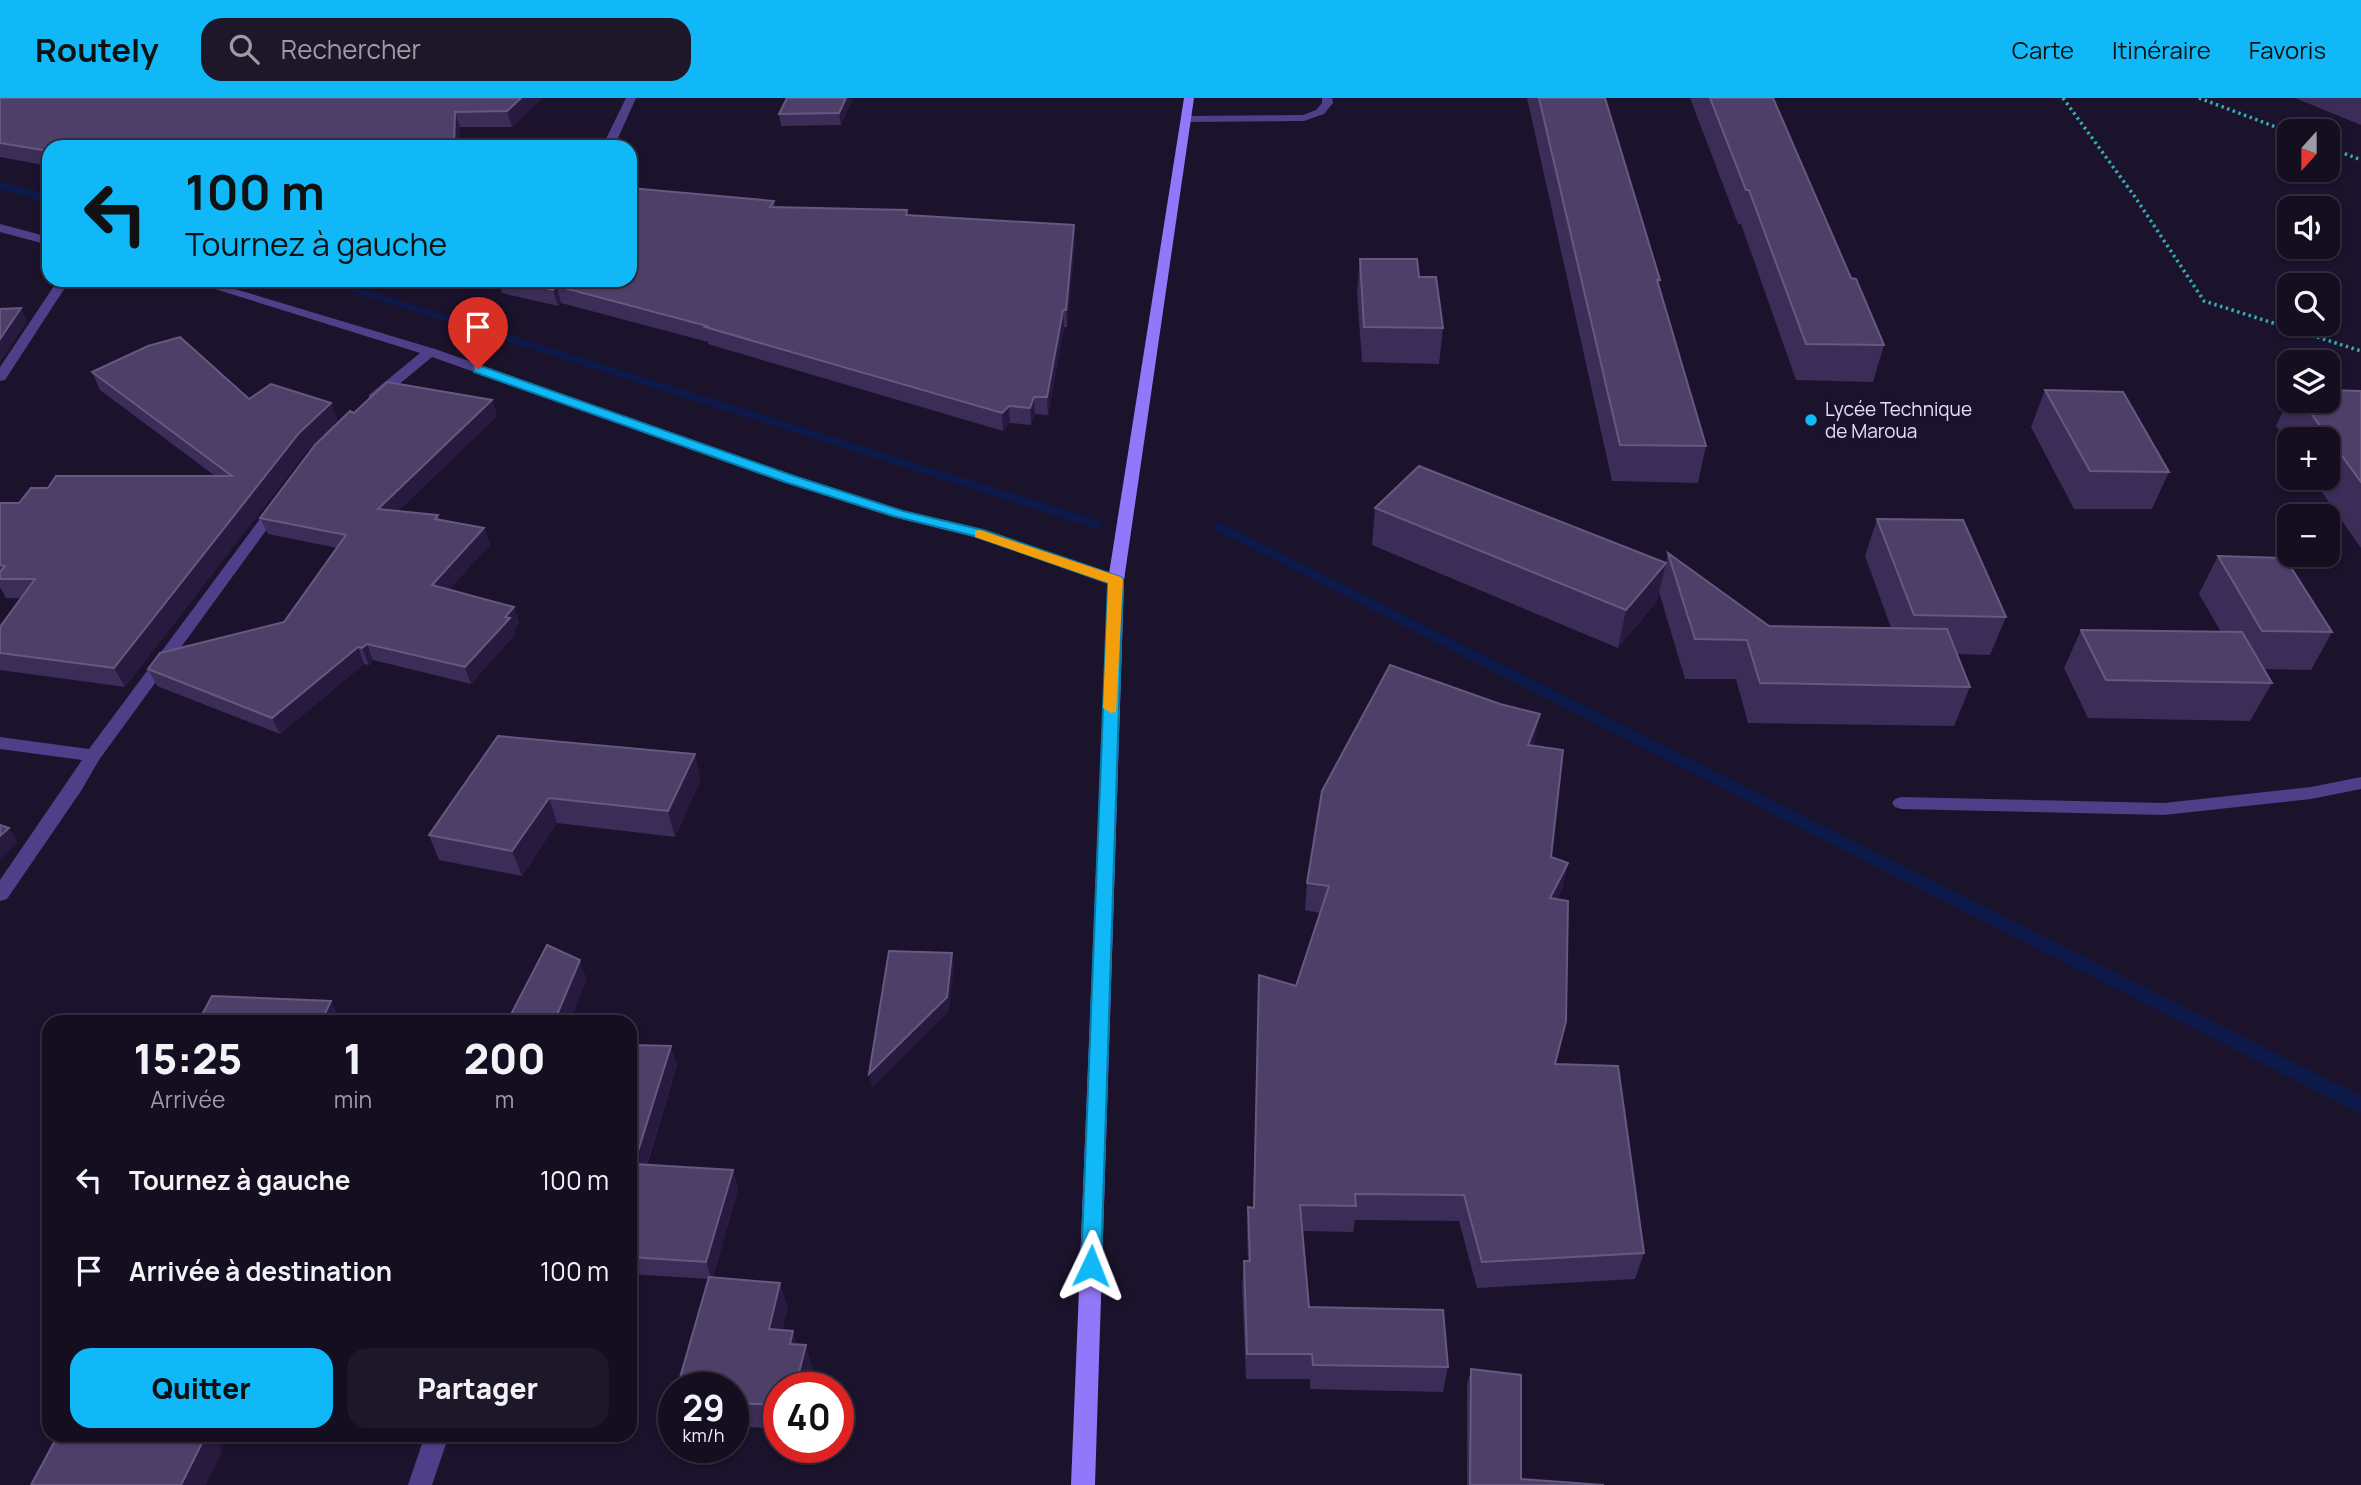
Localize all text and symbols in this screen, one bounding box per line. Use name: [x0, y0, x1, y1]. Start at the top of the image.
search box: [201, 18, 691, 81]
text: Routely: [35, 27, 159, 72]
icon: search: [225, 30, 263, 68]
text: Rechercher: [281, 31, 421, 67]
text: Carte: [2012, 33, 2074, 66]
text: Itinéraire: [2112, 33, 2211, 66]
text: Favoris: [2249, 33, 2326, 66]
north arrow: [2277, 119, 2340, 182]
map controls: [2277, 119, 2340, 567]
text: 100 m: [185, 158, 325, 225]
icon: left: [70, 168, 161, 259]
button: sound: [2277, 196, 2340, 259]
text: Tournez à gauche: [185, 222, 447, 266]
button: search: [2277, 273, 2340, 336]
pin: [448, 297, 508, 369]
icon: arrive: [459, 308, 497, 346]
button: layers: [2277, 350, 2340, 413]
place label: Lycée Technique de Maroua: [1825, 396, 1972, 444]
marker: Lycée Technique de Maroua: [1803, 412, 1819, 428]
button: +: [2277, 427, 2340, 490]
button: −: [2277, 504, 2340, 567]
text: 15:25: [133, 1029, 242, 1087]
text: 1: [343, 1029, 363, 1087]
text: 200: [464, 1029, 546, 1087]
text: Arrivée: [150, 1083, 225, 1115]
text: min: [334, 1083, 372, 1115]
text: m: [495, 1083, 514, 1115]
icon: left: [70, 1161, 108, 1199]
text: Tournez à gauche: [129, 1162, 350, 1198]
text: 100 m: [540, 1162, 609, 1198]
position arrow: [1054, 1229, 1128, 1303]
icon: arrive: [70, 1252, 108, 1290]
text: Arrivée à destination: [129, 1253, 392, 1289]
text: 100 m: [540, 1253, 609, 1289]
button: Quitter: [70, 1348, 333, 1428]
button: Partager: [347, 1348, 609, 1428]
speed limit sign: 40: [763, 1372, 854, 1463]
text: 29: [682, 1384, 725, 1432]
text: km/h: [683, 1423, 724, 1447]

